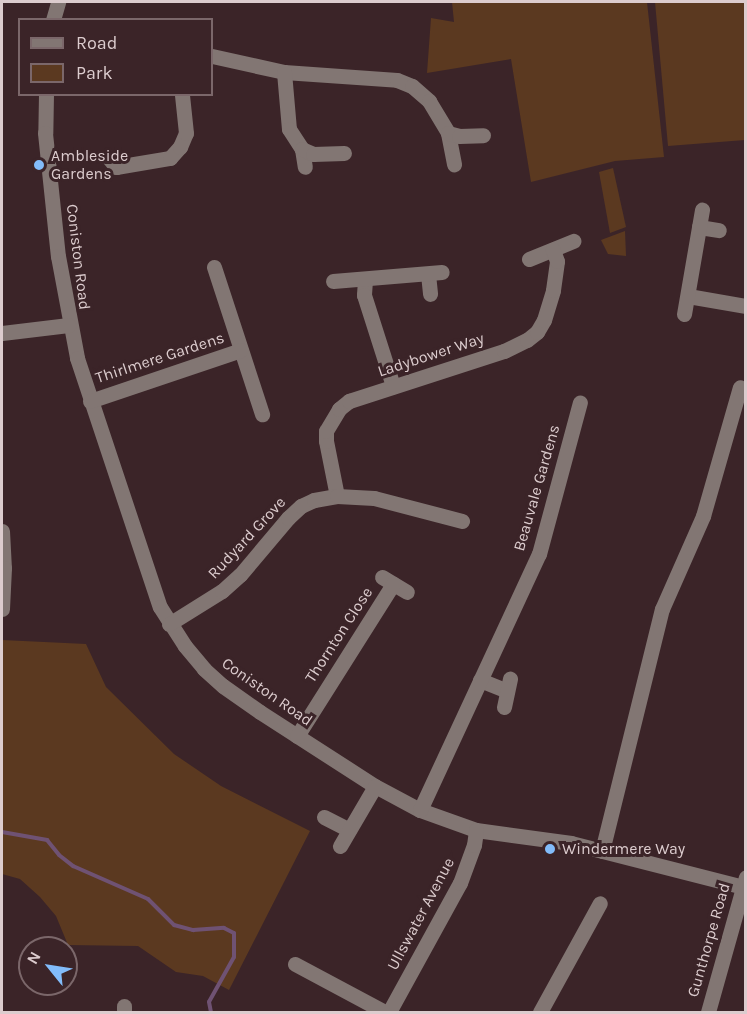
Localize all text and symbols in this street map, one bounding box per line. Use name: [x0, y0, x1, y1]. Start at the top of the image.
legend: [18, 18, 213, 96]
text: Road: [76, 32, 117, 54]
text: Park: [76, 62, 113, 84]
place label: Ambleside Gardens: [51, 146, 128, 184]
marker: Ambleside Gardens: [32, 158, 46, 172]
street label: Coniston Road: [62, 203, 94, 311]
street label: Thirlmere Gardens: [93, 328, 227, 388]
street label: Ladybower Way: [375, 329, 487, 381]
street label: Beauvale Gardens: [510, 423, 564, 553]
street label: Rudyard Grove: [204, 493, 290, 583]
street label: Thornton Close: [301, 584, 377, 686]
street label: Coniston Road: [218, 654, 316, 730]
place label: Windermere Way: [562, 839, 685, 859]
marker: Windermere Way: [543, 842, 557, 856]
street label: Ullswater Avenue: [383, 854, 459, 974]
street label: Gunthorpe Road: [684, 881, 734, 999]
north arrow: [18, 936, 78, 996]
text: N: [23, 948, 45, 967]

